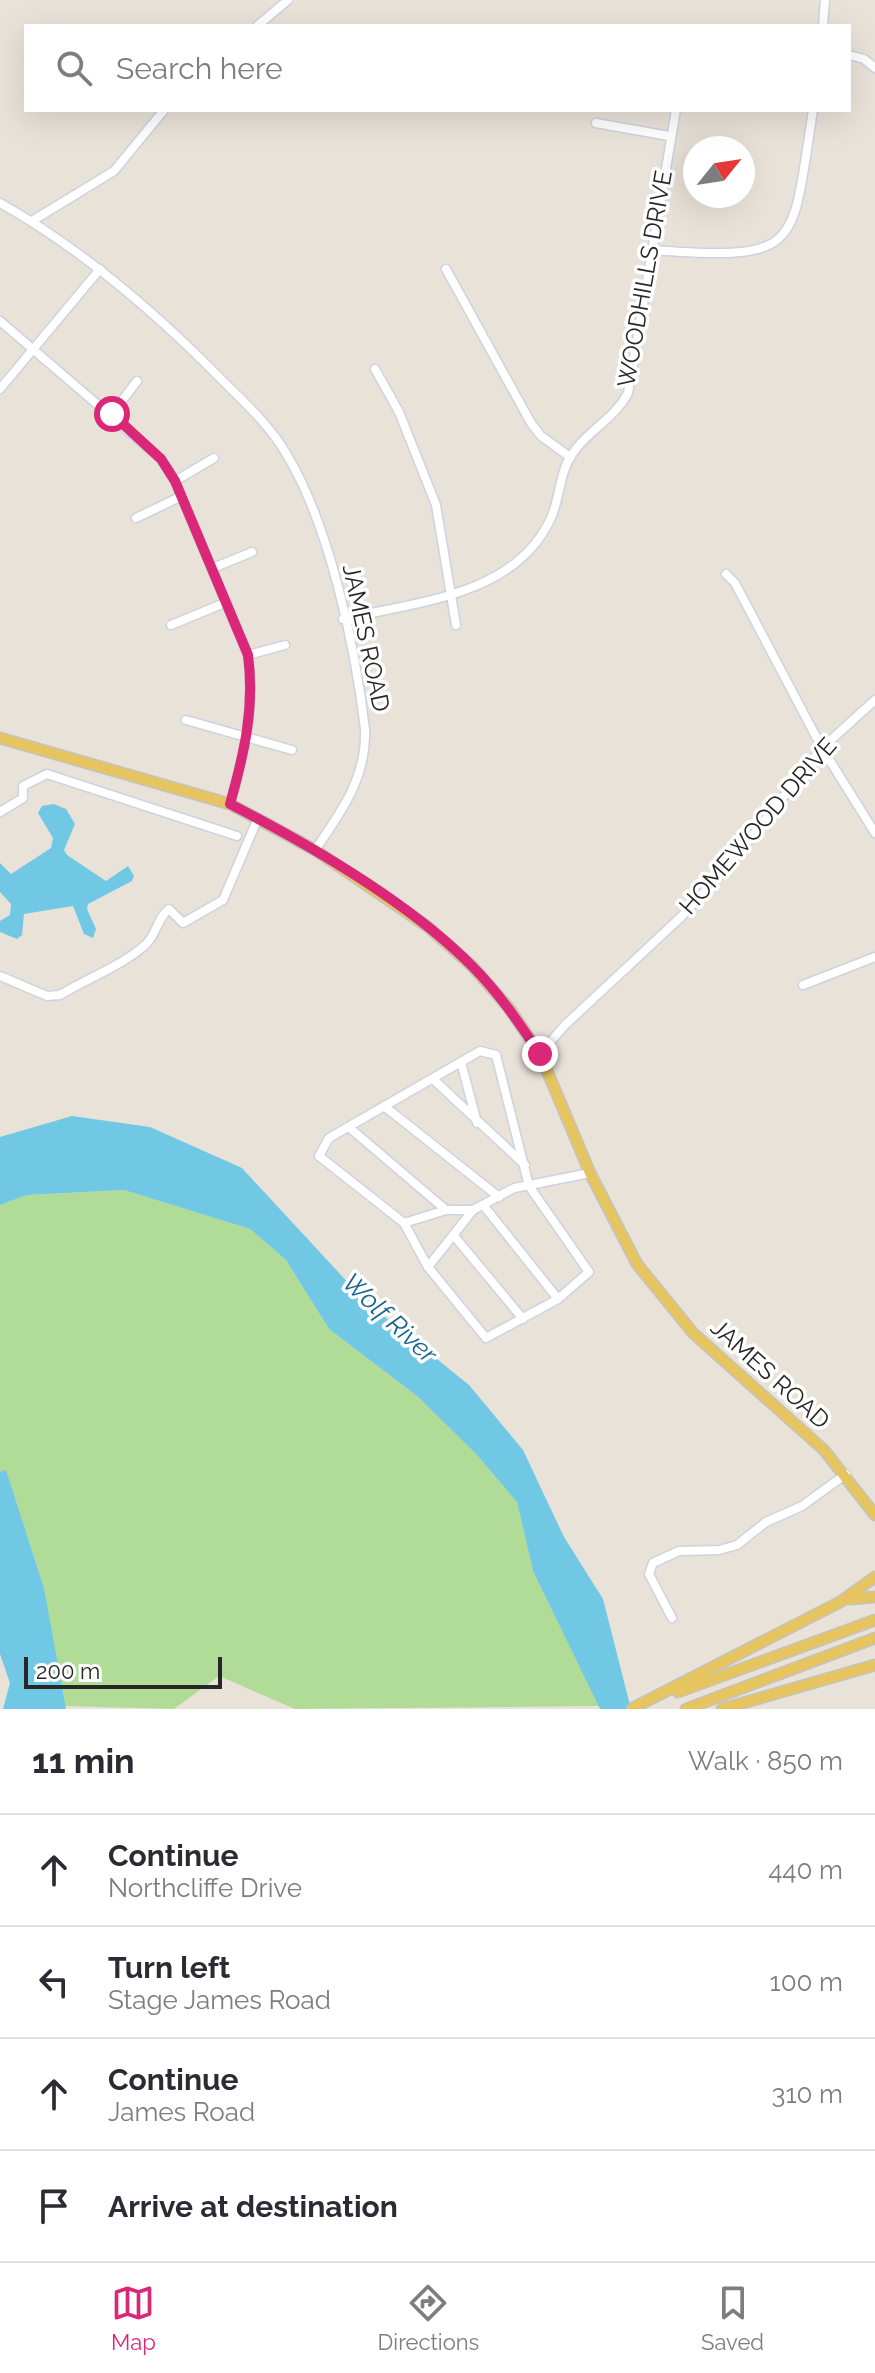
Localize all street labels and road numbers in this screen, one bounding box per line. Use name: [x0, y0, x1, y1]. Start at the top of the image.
street label: WOODHILLS DRIVE: [611, 168, 678, 390]
street label: JAMES ROAD: [337, 561, 396, 714]
street label: HOMEWOOD DRIVE: [673, 731, 842, 920]
street label: JAMES ROAD: [705, 1313, 836, 1435]

